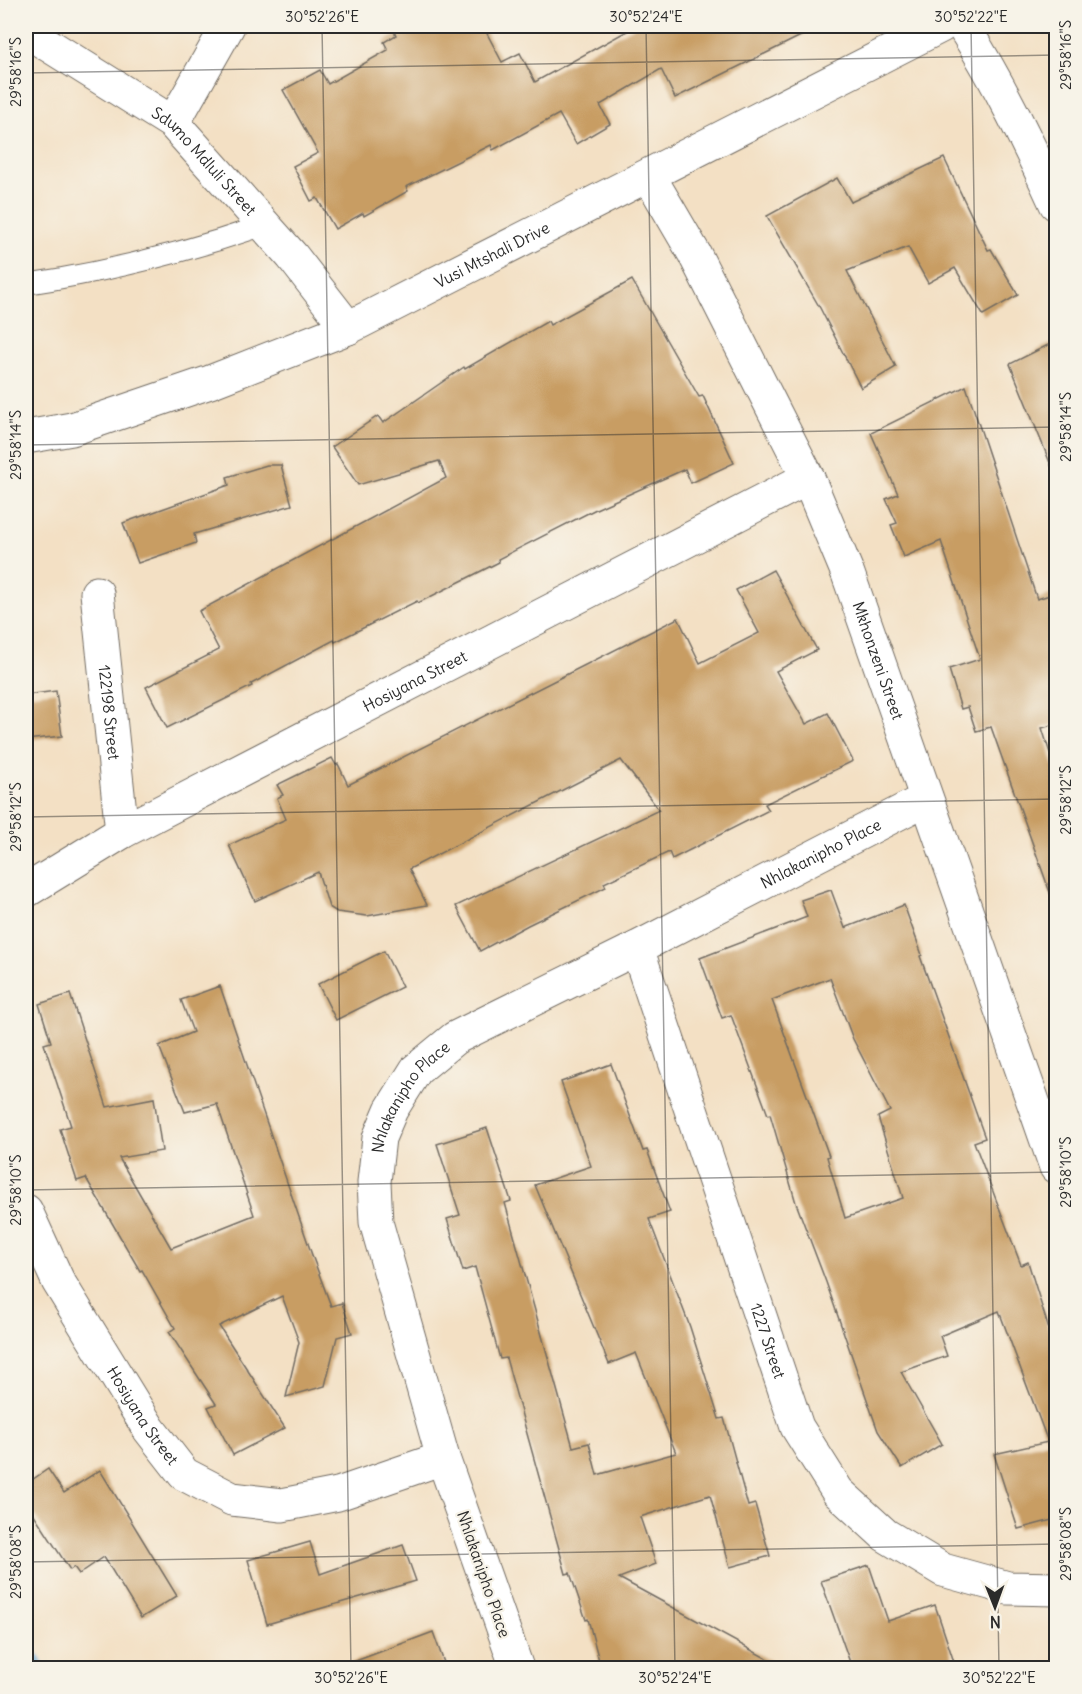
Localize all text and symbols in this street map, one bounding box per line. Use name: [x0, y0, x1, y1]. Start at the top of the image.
text: 30°52'26"E: [285, 7, 359, 26]
text: 30°52'24"E: [609, 7, 683, 26]
text: 30°52'22"E: [934, 7, 1008, 26]
text: 29°58'16"S: [1056, 20, 1075, 90]
text: 29°58'16"S: [6, 37, 25, 107]
street label: Sdumo Mdluli Street: [148, 102, 261, 220]
street label: Vusi Mtshali Drive: [431, 217, 553, 292]
text: 29°58'14"S: [1056, 392, 1075, 462]
text: 29°58'14"S: [6, 410, 25, 480]
street label: Mkhonzeni Street: [848, 599, 908, 723]
street label: Hosiyana Street: [359, 646, 471, 716]
street label: 122198 Street: [95, 664, 124, 761]
text: 29°58'12"S: [1056, 765, 1075, 835]
text: 29°58'12"S: [6, 782, 25, 852]
street label: Nhlakanipho Place: [757, 814, 884, 893]
street label: Nhlakanipho Place: [367, 1037, 454, 1154]
text: 29°58'10"S: [1056, 1136, 1075, 1208]
text: 29°58'10"S: [6, 1154, 25, 1226]
street label: 1227 Street: [746, 1300, 790, 1382]
street label: Hosiyana Street: [103, 1362, 183, 1469]
text: 29°58'08"S: [1056, 1507, 1075, 1581]
street label: Nhlakanipho Place: [453, 1508, 515, 1640]
text: 29°58'08"S: [6, 1525, 25, 1599]
north arrow: [965, 1577, 1025, 1637]
text: N: [990, 1612, 1001, 1632]
text: 30°52'26"E: [314, 1668, 388, 1687]
text: 30°52'24"E: [638, 1668, 712, 1687]
text: 30°52'22"E: [962, 1668, 1036, 1687]

